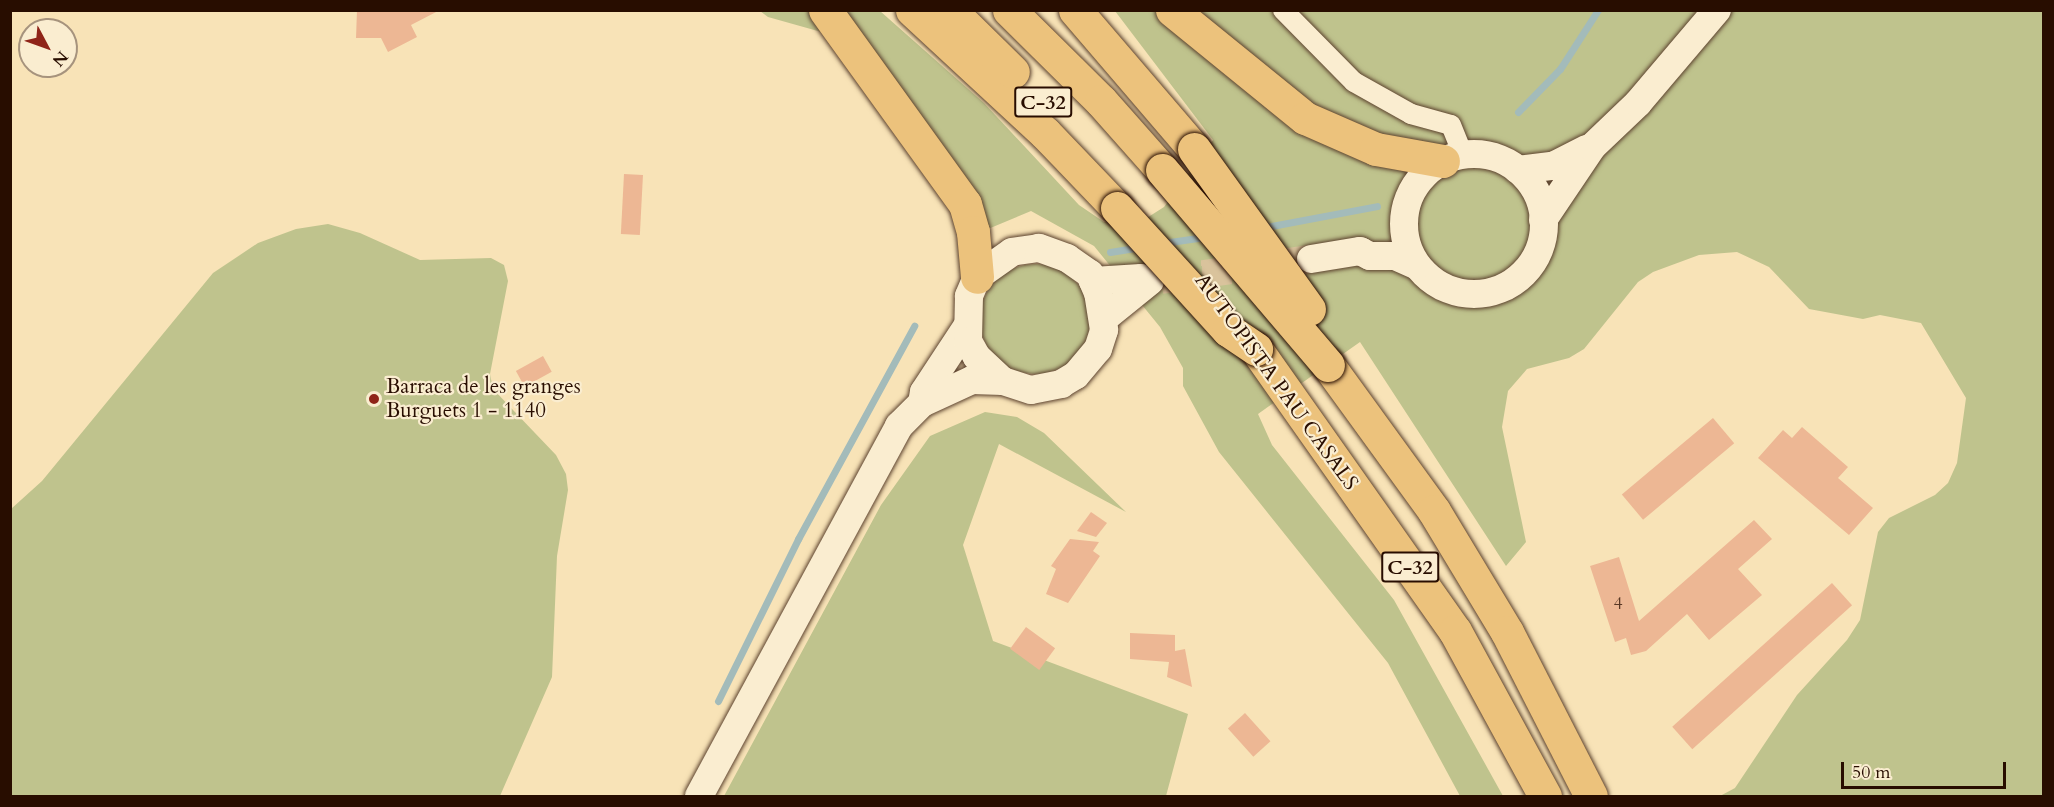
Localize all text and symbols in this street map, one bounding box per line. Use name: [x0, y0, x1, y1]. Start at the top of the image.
north arrow: [18, 18, 78, 78]
text: N: [47, 46, 73, 71]
road number: C-32: [1013, 85, 1073, 119]
street label: AUTOPISTA PAU CASALS: [1189, 269, 1363, 495]
place label: Barraca de les granges Burguets 1 - 1140: [386, 374, 581, 424]
marker: Barraca de les granges Burguets 1 - 1140: [367, 392, 381, 406]
road number: C-32: [1380, 550, 1440, 584]
house number: 4: [1613, 593, 1623, 615]
scale bar: [1844, 750, 2009, 788]
text: 50 m: [1852, 760, 1891, 785]

